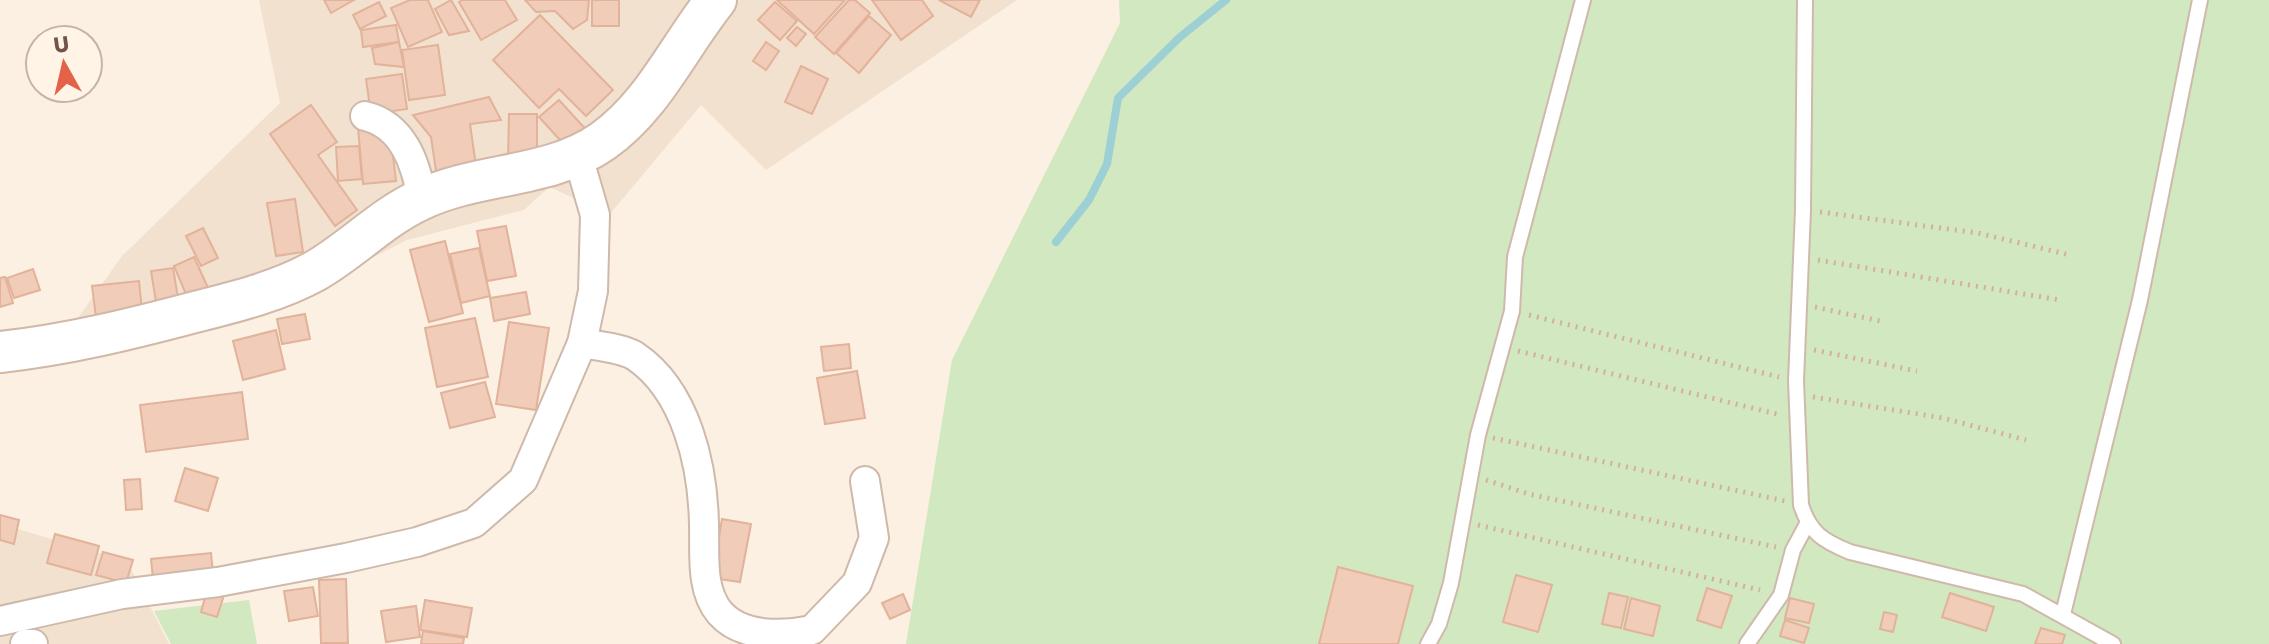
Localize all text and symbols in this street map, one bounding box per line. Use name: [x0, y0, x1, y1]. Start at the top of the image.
north arrow: [24, 24, 104, 104]
text: U: [51, 28, 71, 61]

